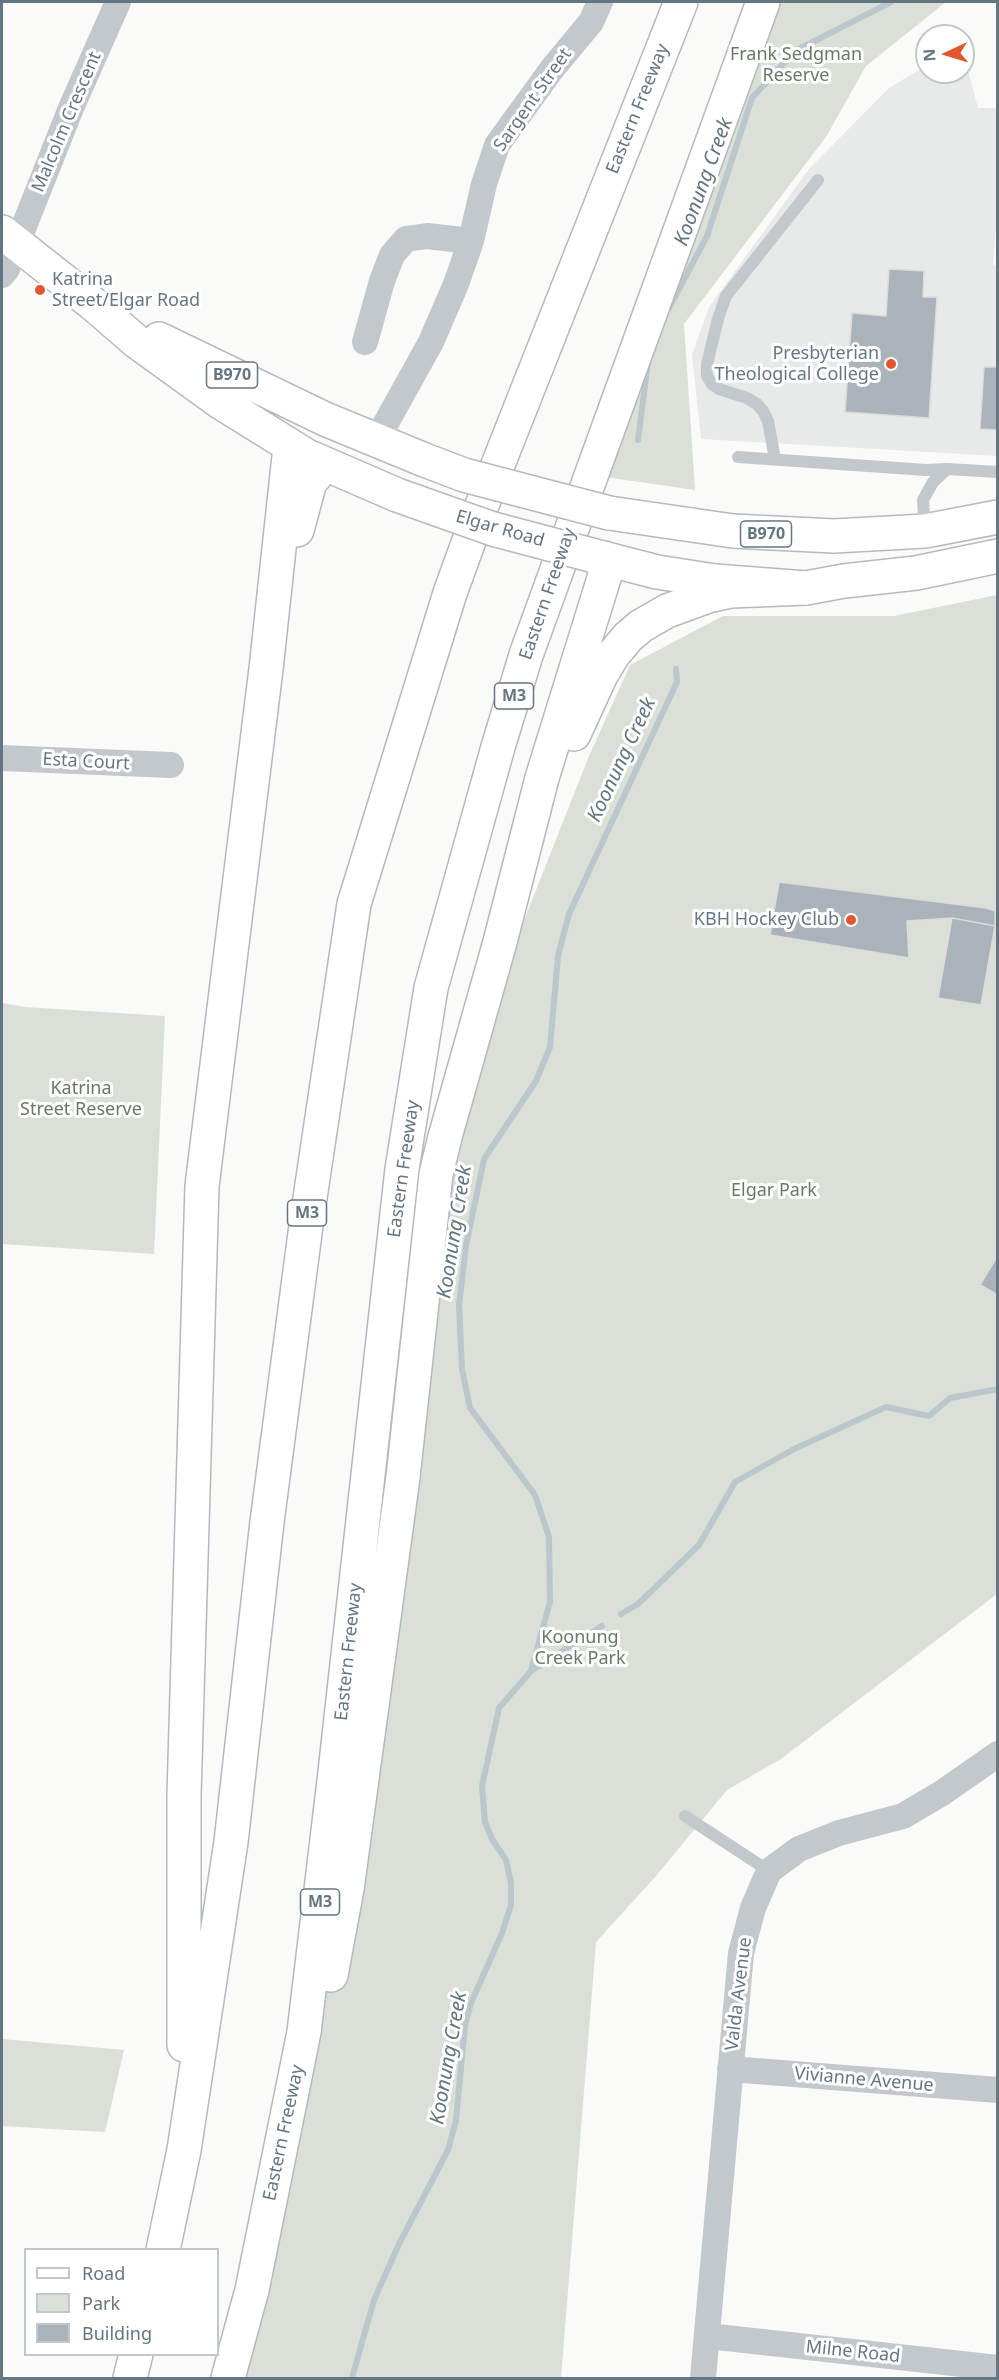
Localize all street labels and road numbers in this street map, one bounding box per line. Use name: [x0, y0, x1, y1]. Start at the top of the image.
street label: Eastern Freeway: [602, 41, 674, 177]
street label: Sargent Street: [489, 44, 577, 156]
street label: Malcolm Crescent: [28, 49, 106, 195]
road number: B970: [206, 362, 258, 388]
street label: Elgar Road: [453, 506, 547, 552]
road number: B970: [740, 521, 792, 547]
street label: Eastern Freeway: [515, 525, 581, 663]
road number: M3: [494, 683, 534, 709]
street label: Esta Court: [42, 749, 130, 775]
street label: Eastern Freeway: [384, 1099, 424, 1239]
road number: M3: [288, 1200, 326, 1226]
street label: Eastern Freeway: [331, 1582, 367, 1722]
road number: M3: [300, 1889, 340, 1915]
street label: Valda Avenue: [721, 1936, 757, 2052]
street label: Eastern Freeway: [259, 2063, 309, 2203]
street label: Vivianne Avenue: [794, 2063, 934, 2097]
street label: Milne Road: [805, 2336, 901, 2368]

